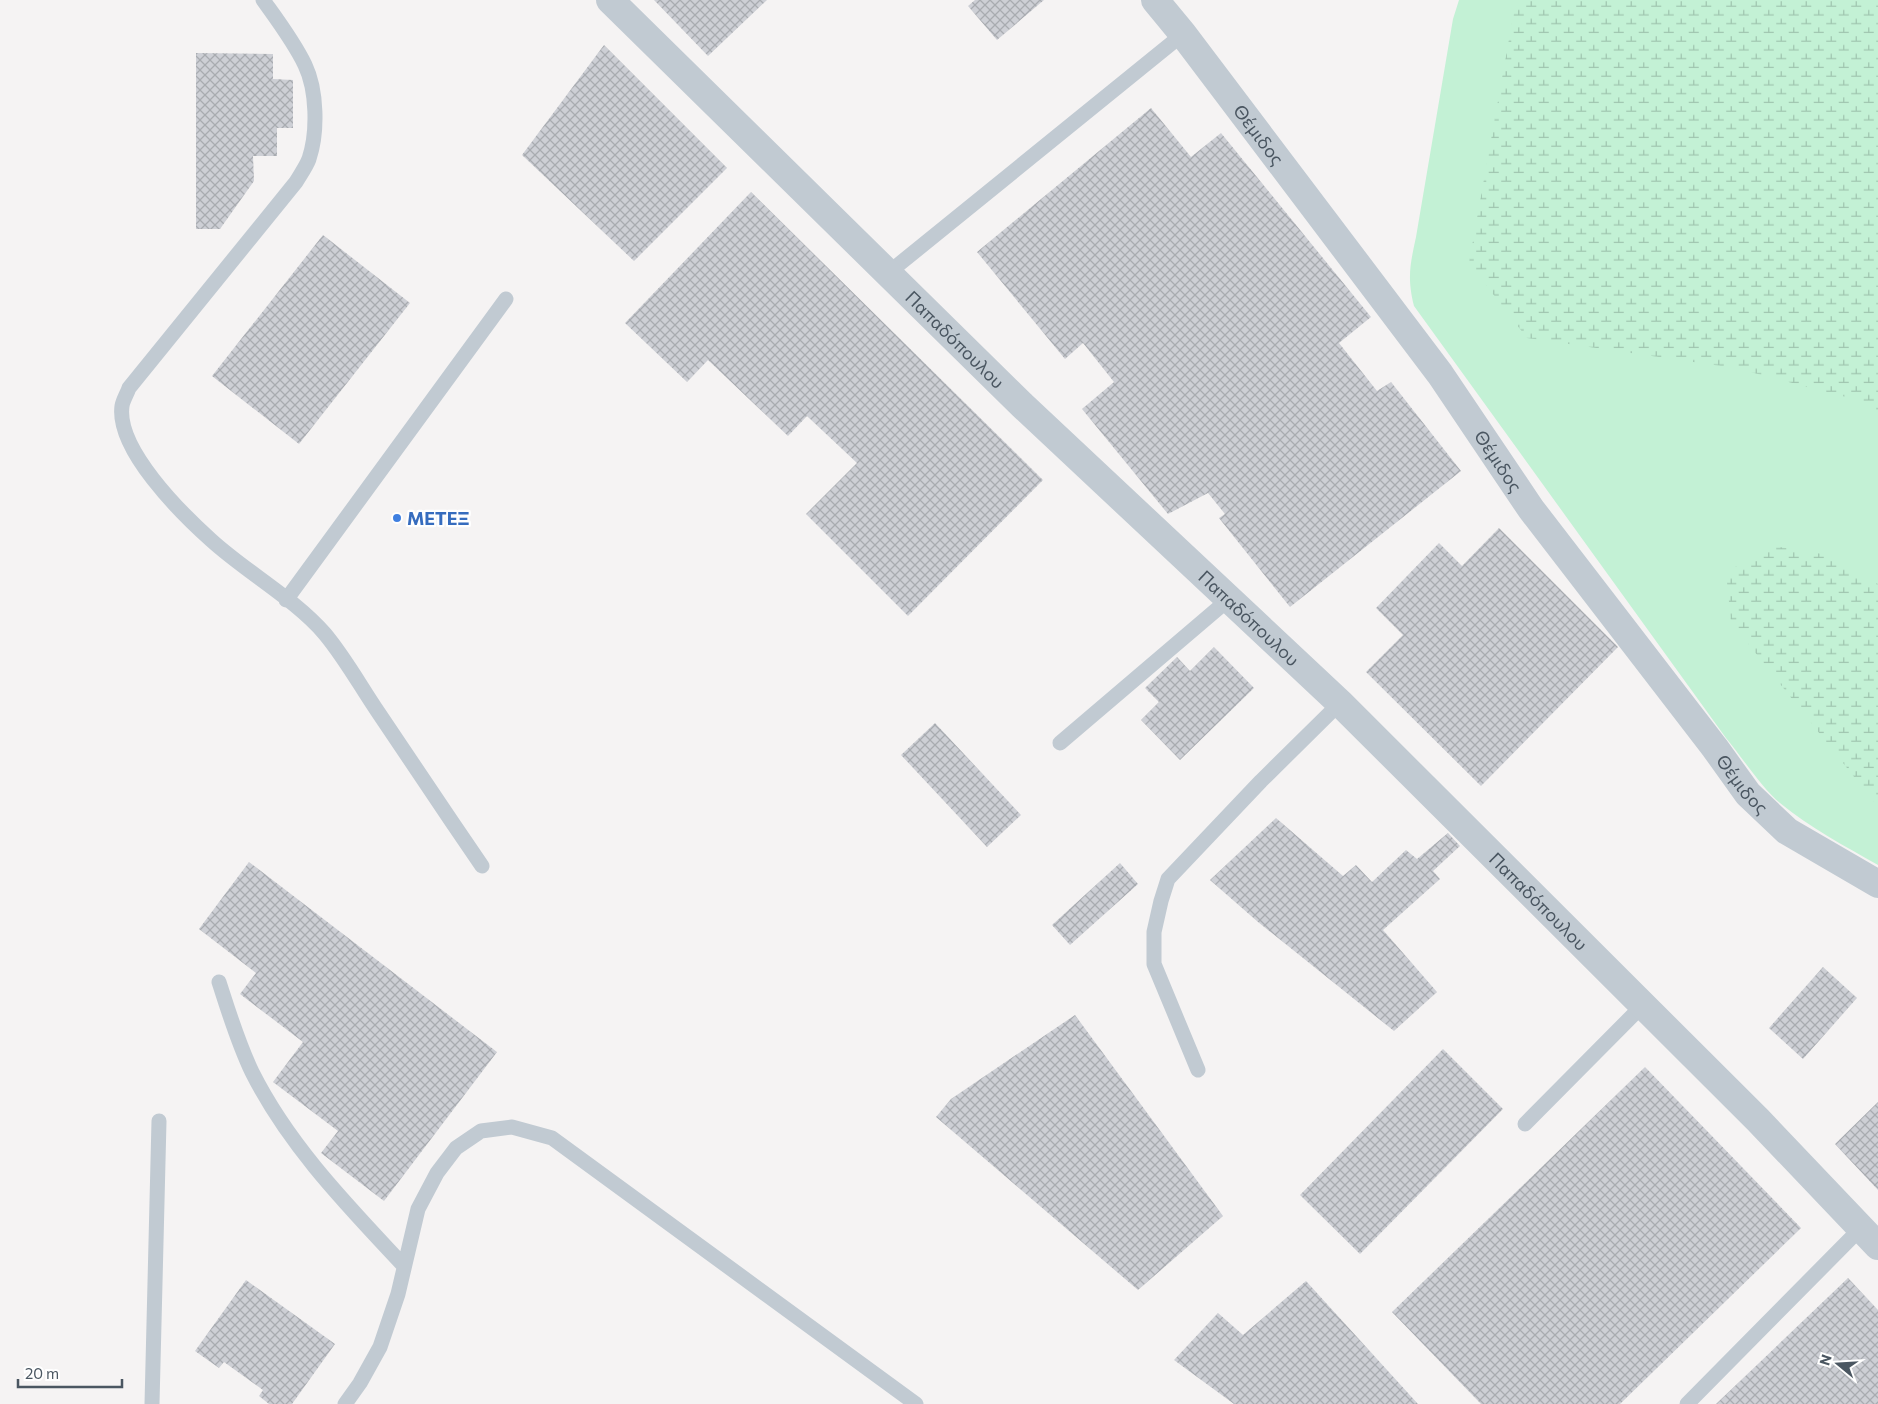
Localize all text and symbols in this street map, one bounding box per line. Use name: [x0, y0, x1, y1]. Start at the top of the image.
street label: Θέμιδος: [1229, 100, 1289, 169]
street label: Παπαδόπουλου: [901, 286, 1009, 393]
street label: Θέμιδος: [1470, 426, 1527, 496]
place label: ΜΕΤΕΞ: [407, 507, 469, 529]
marker: ΜΕΤΕΞ: [391, 512, 403, 524]
street label: Παπαδόπουλου: [1194, 565, 1304, 670]
street label: Θέμιδος: [1712, 750, 1773, 818]
street label: Παπαδόπουλου: [1485, 847, 1592, 955]
north arrow: [1813, 1339, 1863, 1389]
text: N: [1815, 1352, 1835, 1367]
scale bar: [18, 1356, 121, 1388]
text: 20 m: [25, 1364, 59, 1382]

